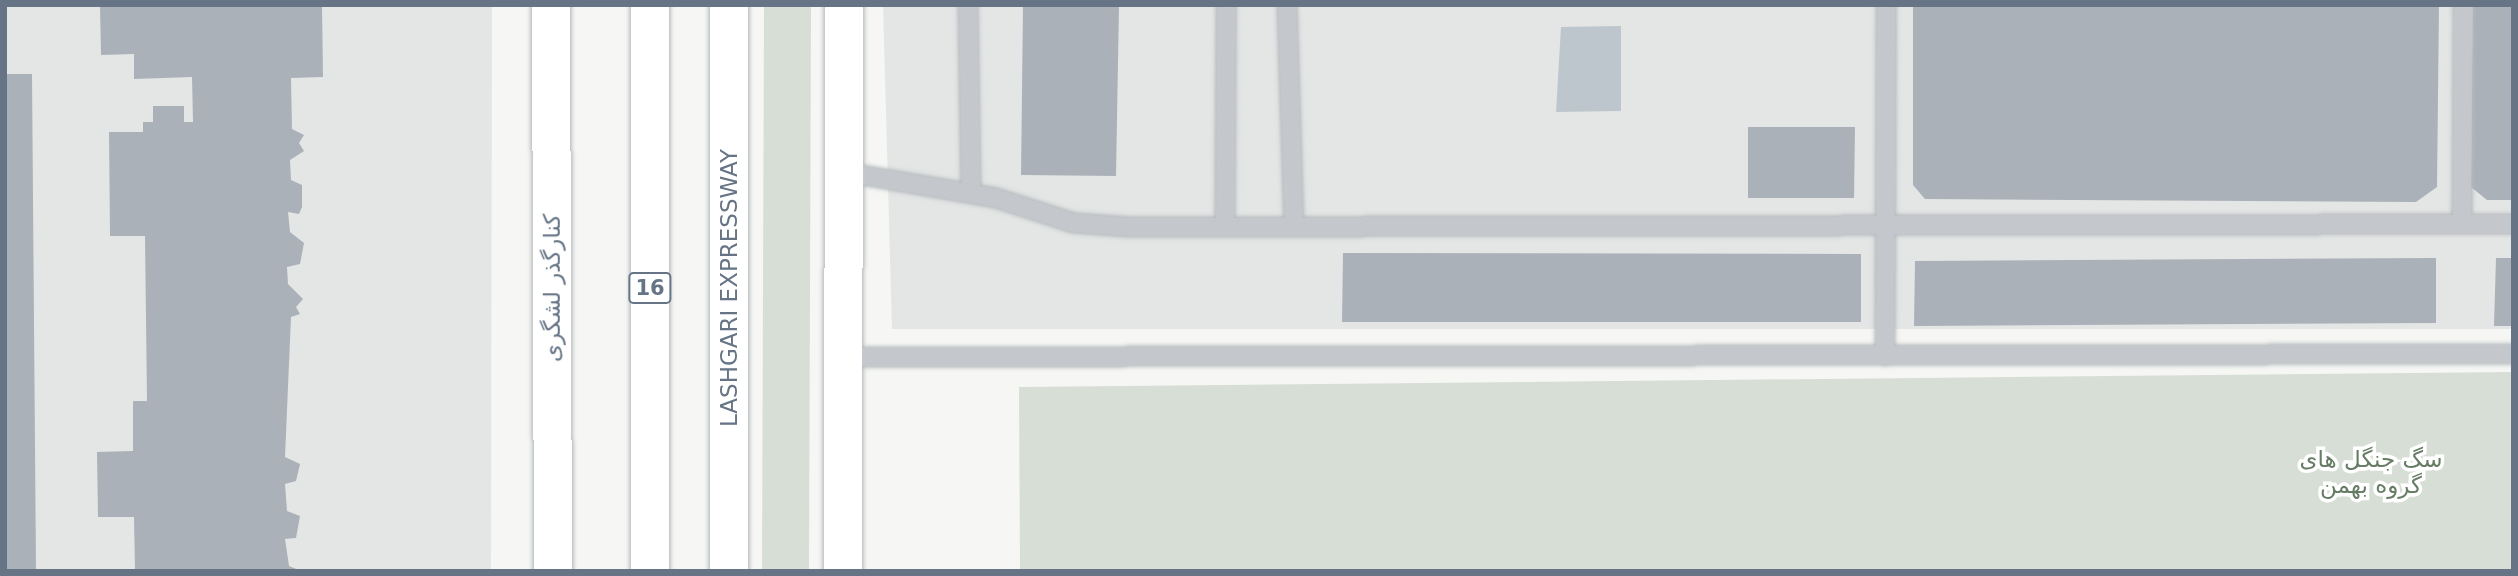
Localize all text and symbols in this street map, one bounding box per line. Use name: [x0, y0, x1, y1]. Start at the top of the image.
street label: LASHGARI EXPRESSWAY: [715, 149, 743, 427]
street label: کنارگذر لشگری: [538, 214, 566, 362]
road number: 16: [627, 270, 673, 306]
park label: سگ جنگل های گروه بهمن: [2300, 445, 2442, 499]

